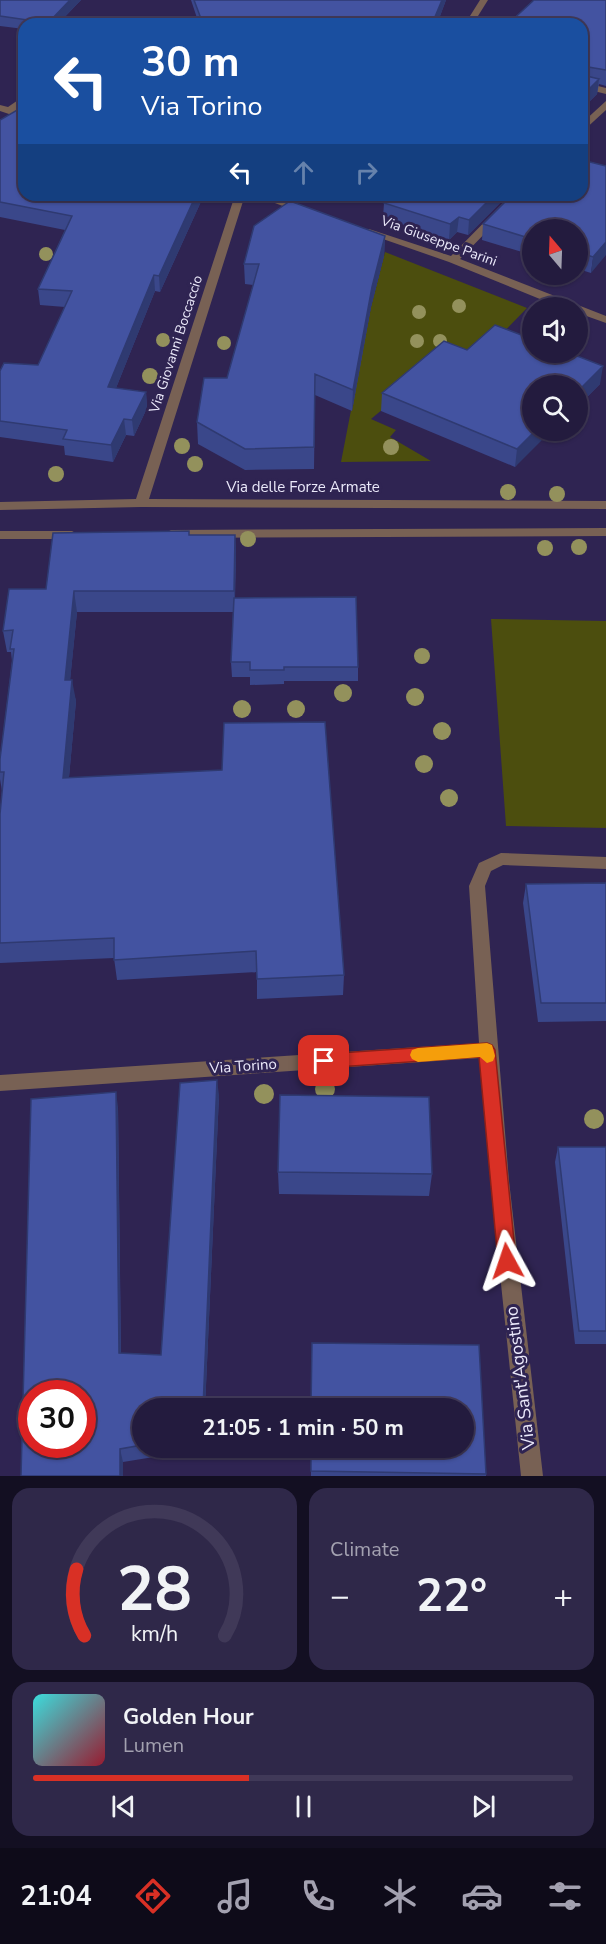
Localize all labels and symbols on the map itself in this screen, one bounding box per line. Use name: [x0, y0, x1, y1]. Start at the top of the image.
street label: Via Giuseppe Parini: [377, 211, 500, 271]
north arrow: [522, 219, 588, 285]
street label: Via Giovanni Boccaccio: [144, 273, 207, 416]
street label: Via delle Forze Armate: [225, 477, 380, 497]
pin: [298, 1035, 349, 1086]
street label: Via Torino: [208, 1054, 277, 1078]
position arrow: [475, 1229, 539, 1293]
street label: Via Sant'Agostino: [499, 1305, 541, 1452]
speed limit sign: 30: [18, 1380, 96, 1458]

